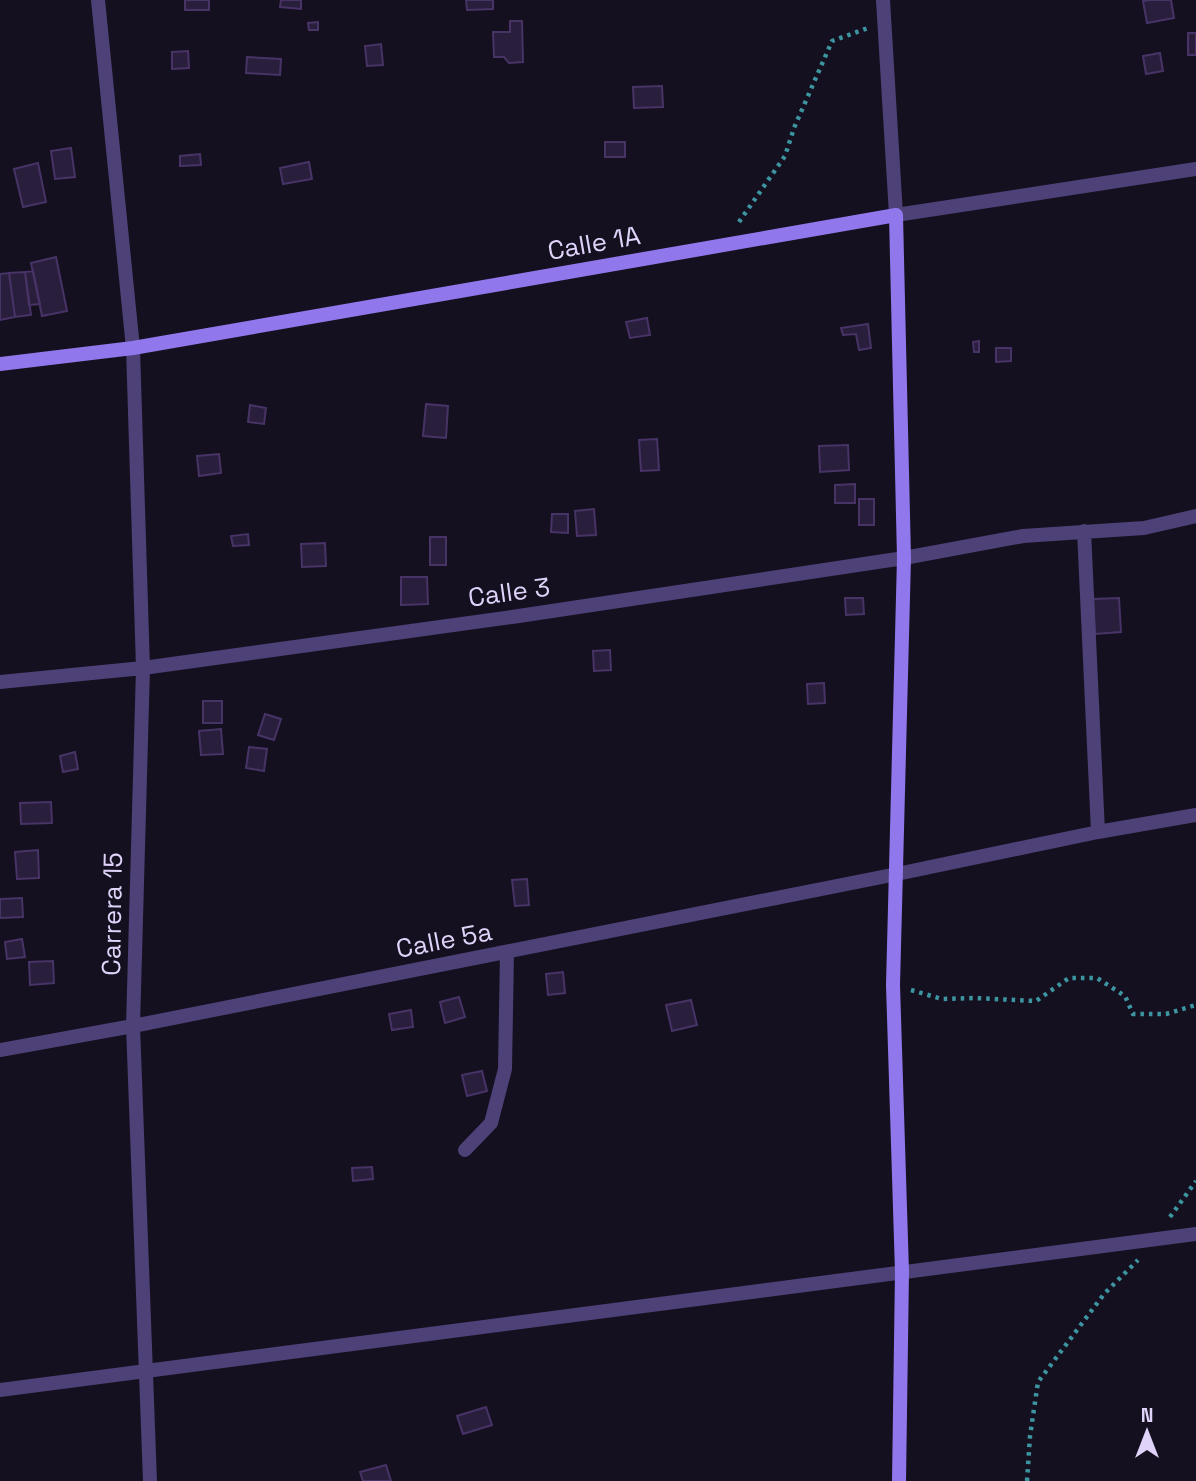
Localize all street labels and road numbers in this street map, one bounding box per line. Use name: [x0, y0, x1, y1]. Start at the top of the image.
street label: Calle 1A: [545, 218, 643, 268]
street label: Calle 3: [466, 569, 552, 615]
street label: Carrera 15: [94, 852, 130, 976]
street label: Calle 5a: [393, 914, 495, 966]

